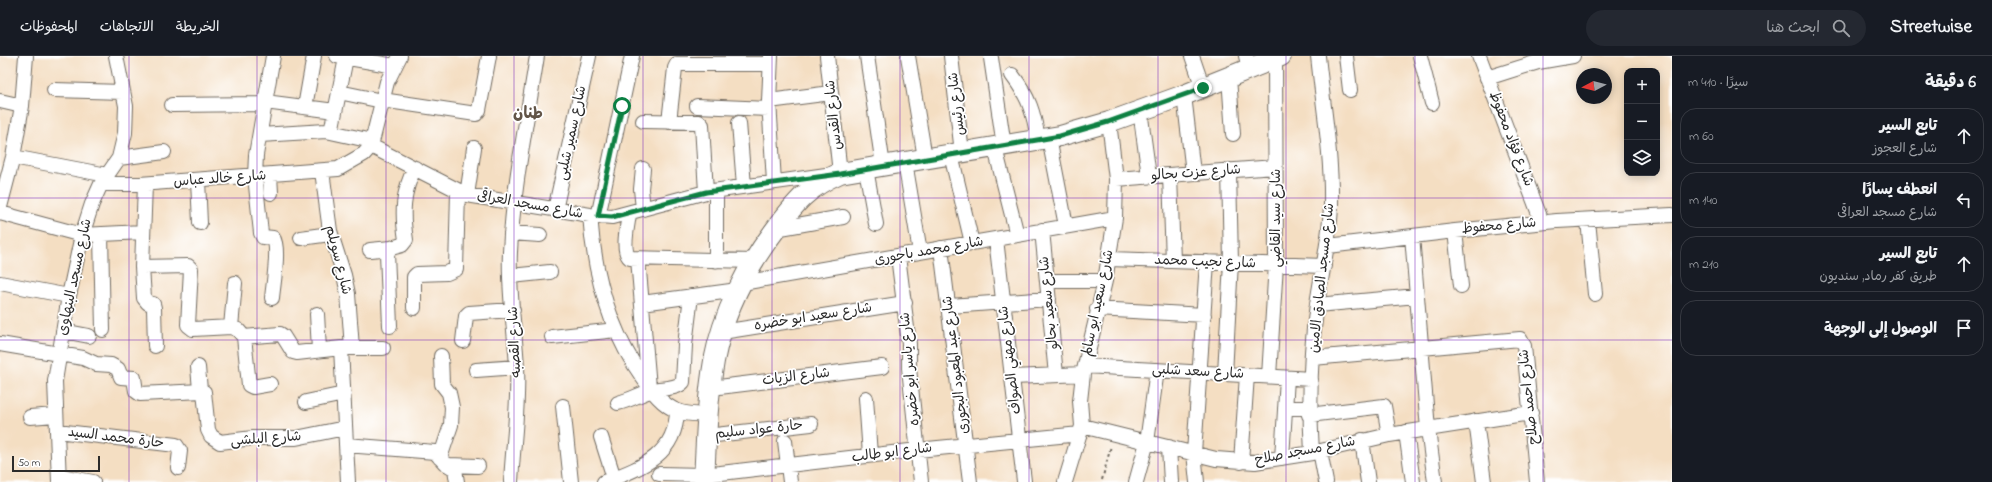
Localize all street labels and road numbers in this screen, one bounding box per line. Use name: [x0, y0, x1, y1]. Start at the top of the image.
street label: شارع رئيس: [943, 71, 971, 137]
street label: شارع القدس: [820, 79, 848, 151]
street label: شارع سمير شلبى: [552, 84, 592, 182]
street label: شارع فؤاد محفوظ: [1483, 88, 1539, 190]
street label: شارع عزت بحالو: [1149, 159, 1242, 187]
street label: شارع خالد عباس: [173, 165, 267, 193]
street label: شارع سيد القاضي: [1266, 169, 1288, 267]
street label: شارع مسجد العراقى: [475, 185, 585, 225]
street label: شارع مسجد الصادق الامين: [1304, 202, 1340, 354]
street label: شارع محفوظ: [1461, 212, 1537, 240]
street label: شارع مسجد البنهاوى: [52, 217, 98, 337]
street label: شارع سويلم: [319, 223, 357, 297]
street label: شارع محمد باجورى: [873, 231, 985, 271]
street label: شارع سعيد ابو سالم: [1076, 248, 1120, 358]
street label: شارع نجيب محمد: [1154, 250, 1256, 274]
street label: شارع سعيد بحالو: [1034, 255, 1064, 352]
street label: شارع عبد المعبود البجورى: [937, 295, 975, 435]
street label: شارع سعيد ابو خضره: [753, 297, 873, 337]
street label: شارع مهني الصواف: [993, 304, 1028, 415]
street label: شارع القصبه: [503, 306, 527, 378]
street label: شارع ياسر ابو خضره: [895, 311, 925, 427]
street label: شارع احمد صلاح: [1514, 348, 1544, 446]
street label: شارع سعد شلبى: [1151, 359, 1245, 385]
street label: شارع الزيات: [761, 362, 831, 392]
street label: حارة عواد سليم: [714, 415, 804, 445]
street label: حارة محمد السيد: [67, 422, 165, 454]
street label: شارع البلشى: [230, 426, 302, 452]
street label: شارع مسجد صلاح: [1253, 431, 1357, 471]
street label: شارع ابو طالب: [851, 438, 933, 468]

